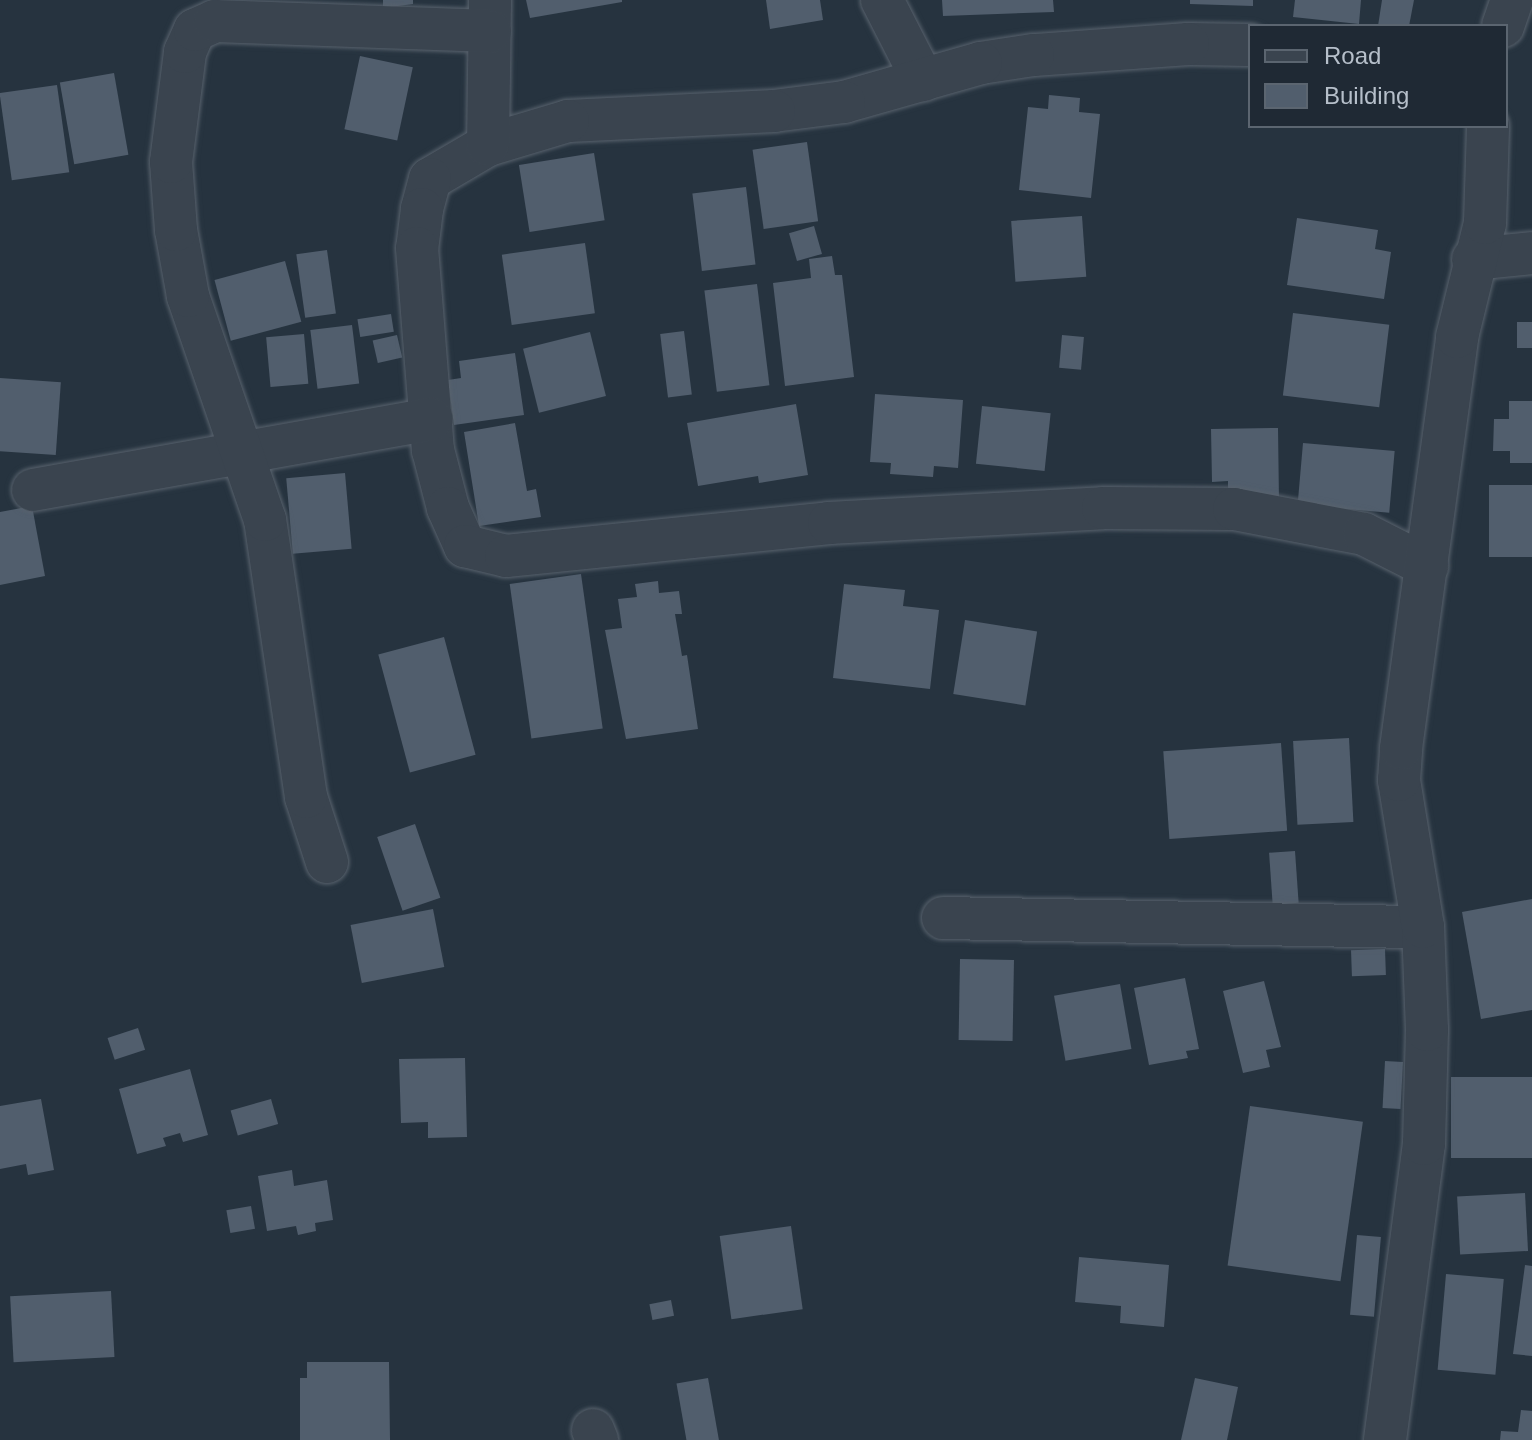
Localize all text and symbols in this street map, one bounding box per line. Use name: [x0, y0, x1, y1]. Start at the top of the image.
legend: [1248, 24, 1508, 128]
text: Road: [1324, 42, 1381, 69]
text: Building: [1324, 82, 1409, 109]

